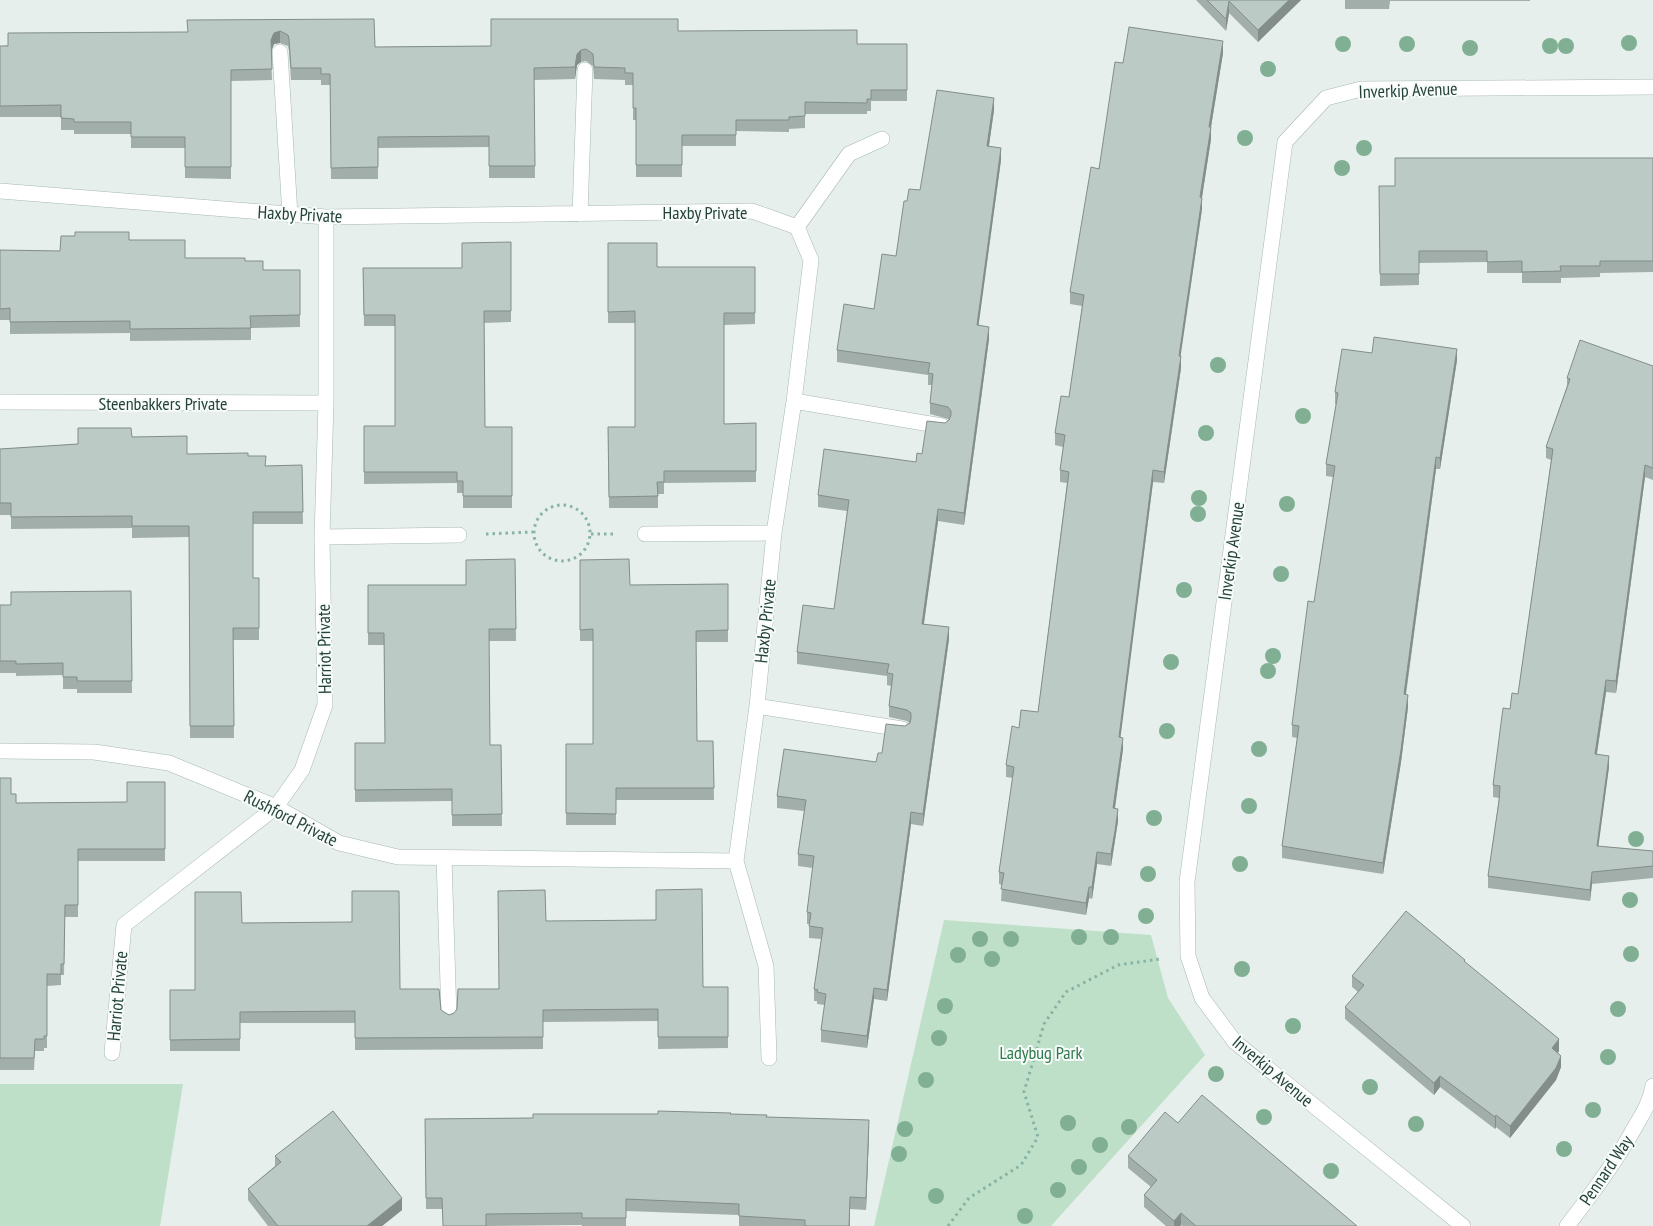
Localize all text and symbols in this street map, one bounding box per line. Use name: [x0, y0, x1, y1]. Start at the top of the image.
street label: Inverkip Avenue: [1358, 77, 1458, 103]
street label: Haxby Private: [257, 200, 343, 228]
street label: Haxby Private: [663, 201, 747, 224]
street label: Steenbakkers Private: [98, 392, 228, 415]
street label: Inverkip Avenue: [1213, 500, 1249, 602]
street label: Haxby Private: [749, 578, 781, 664]
street label: Harriot Private: [312, 604, 336, 694]
street label: Rushford Private: [240, 785, 342, 851]
street label: Harriot Private: [102, 950, 132, 1042]
street label: Inverkip Avenue: [1228, 1030, 1318, 1112]
park label: Ladybug Park: [1000, 1041, 1082, 1064]
street label: Pennard Way: [1574, 1130, 1638, 1209]

